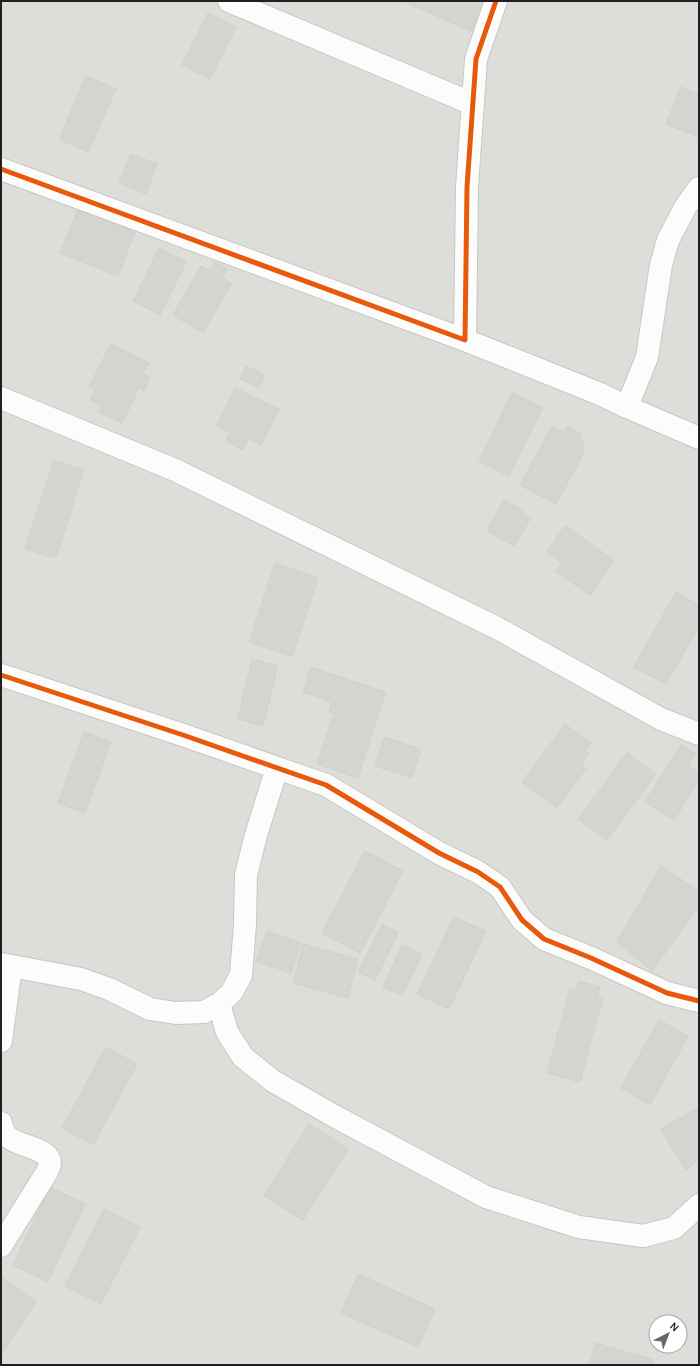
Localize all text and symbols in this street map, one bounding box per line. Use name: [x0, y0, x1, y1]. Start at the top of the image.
north arrow: [648, 1314, 688, 1354]
text: N: [667, 1319, 682, 1334]

